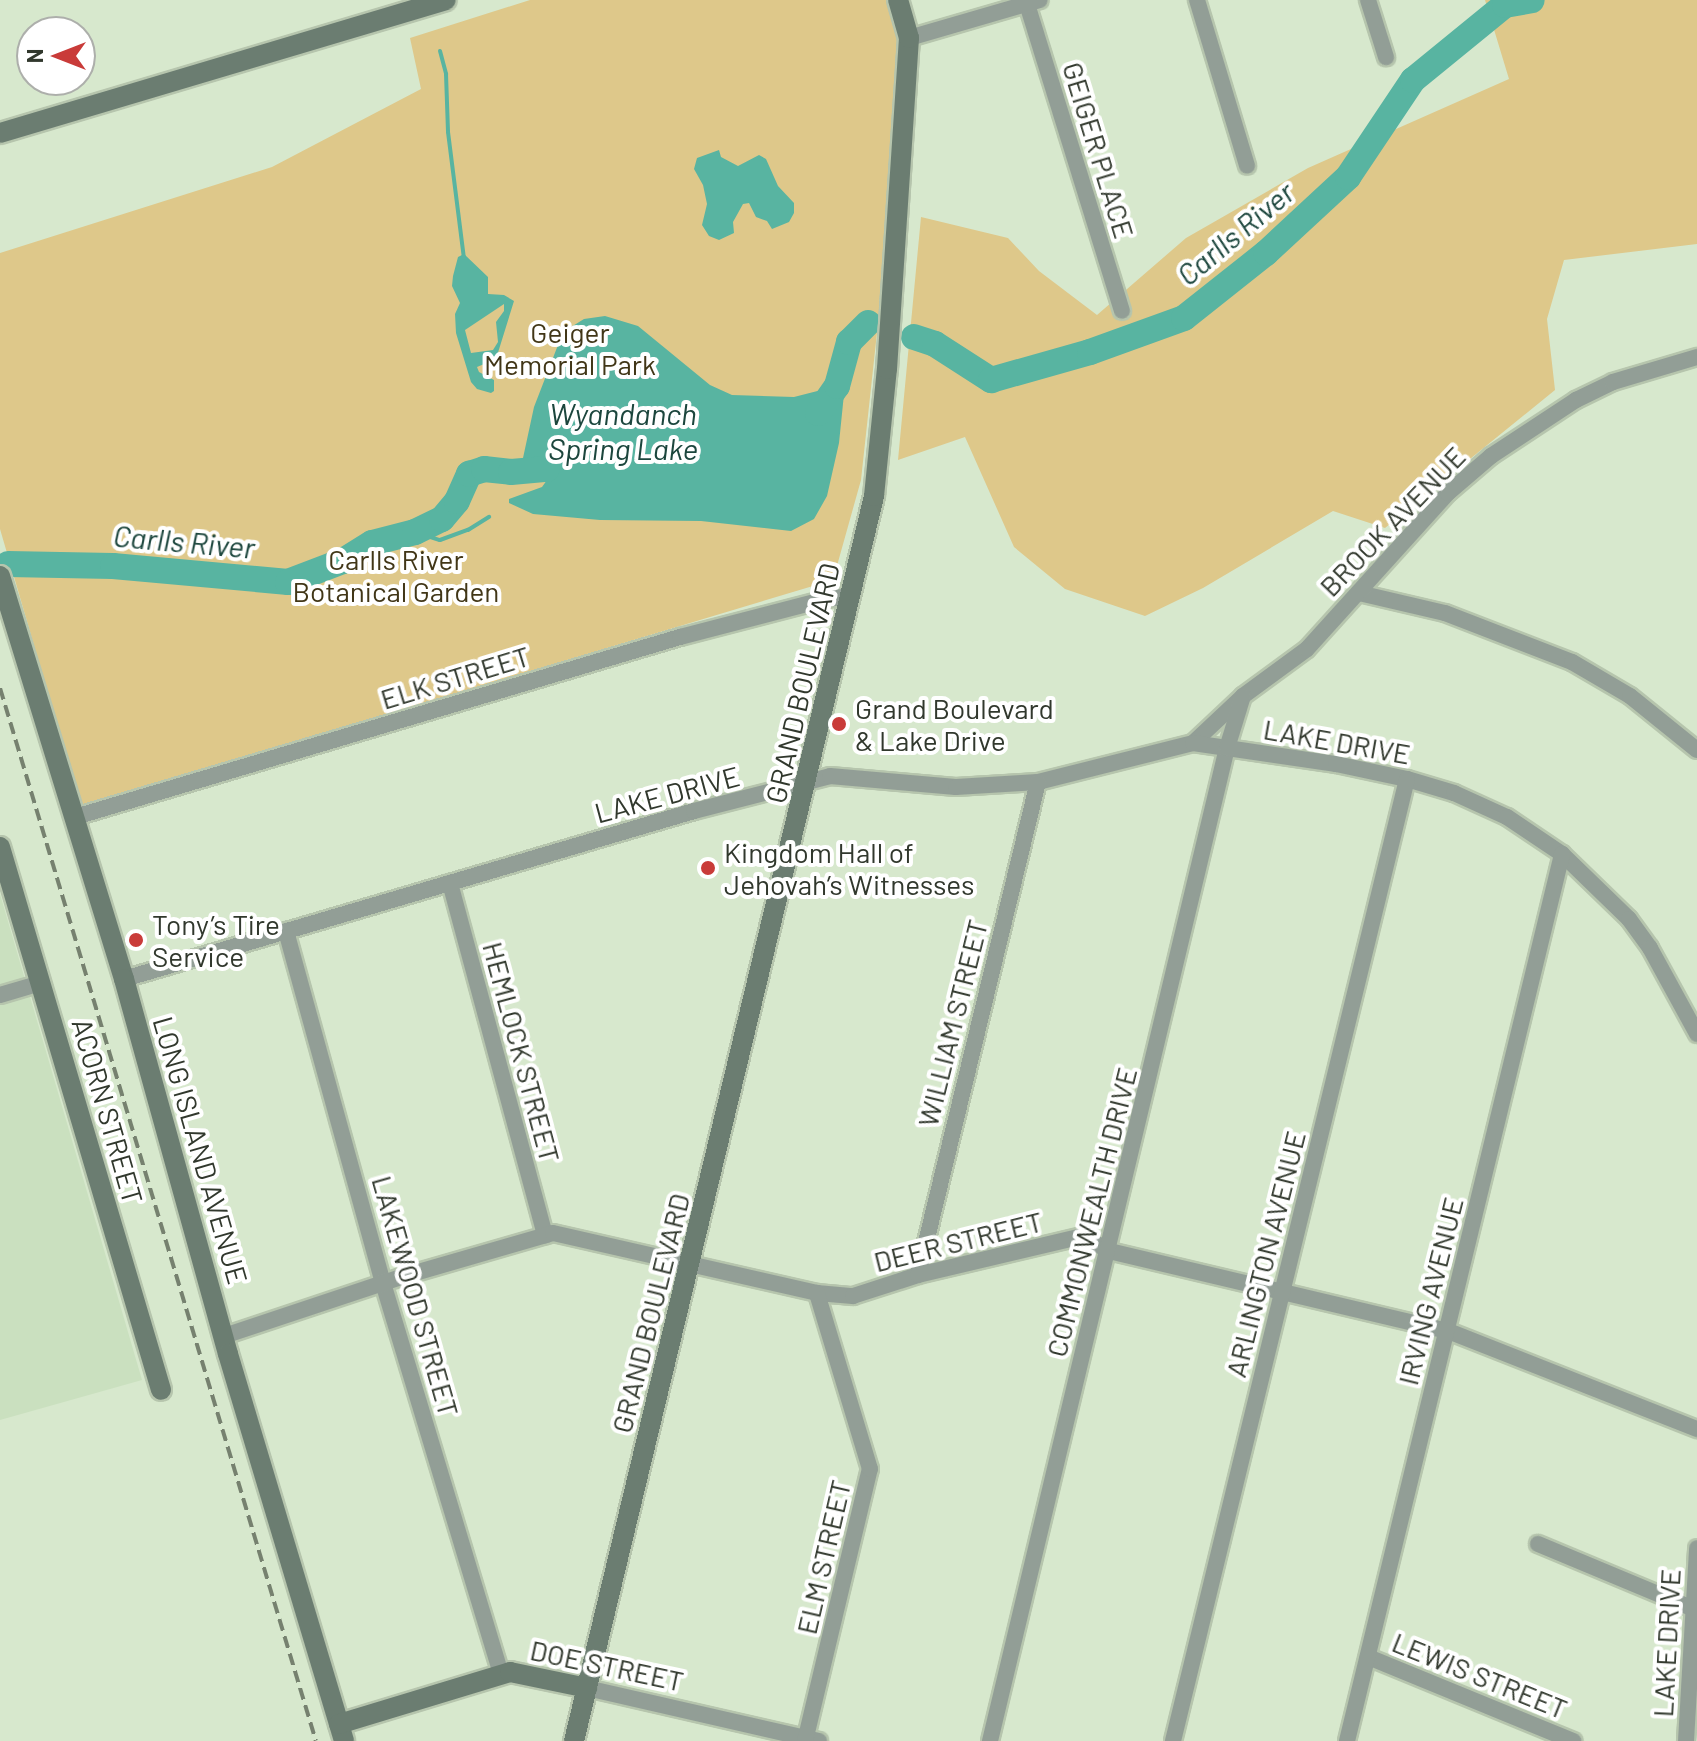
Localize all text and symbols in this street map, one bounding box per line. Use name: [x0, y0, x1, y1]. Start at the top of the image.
north arrow: [16, 16, 96, 96]
text: N: [21, 49, 47, 63]
street label: GEIGER PLACE: [1056, 58, 1142, 242]
water label: Carlls River: [1169, 174, 1301, 292]
park label: Geiger Memorial Park: [484, 315, 656, 381]
water label: Wyandanch Spring Lake: [548, 395, 698, 466]
street label: BROOK AVENUE: [1312, 439, 1472, 603]
water label: Carlls River: [112, 517, 256, 565]
park label: Carlls River Botanical Garden: [293, 542, 499, 608]
street label: GRAND BOULEVARD: [758, 560, 846, 806]
street label: ELK STREET: [376, 638, 534, 716]
place label: Grand Boulevard & Lake Drive: [855, 691, 1054, 757]
street label: LAKE DRIVE: [1261, 712, 1413, 770]
marker: Grand Boulevard & Lake Drive: [830, 715, 848, 733]
street label: LAKE DRIVE: [591, 759, 743, 829]
place label: Kingdom Hall of Jehovah’s Witnesses: [724, 835, 974, 901]
marker: Kingdom Hall of Jehovah’s Witnesses: [699, 859, 717, 877]
place label: Tony’s Tire Service: [152, 907, 280, 973]
street label: WILLIAM STREET: [910, 916, 994, 1130]
marker: Tony’s Tire Service: [127, 931, 145, 949]
street label: HEMLOCK STREET: [476, 938, 568, 1166]
street label: LONG ISLAND AVENUE: [147, 1012, 255, 1288]
street label: ACORN STREET: [65, 1014, 151, 1208]
street label: COMMONWEALTH DRIVE: [1039, 1064, 1143, 1360]
street label: ARLINGTON AVENUE: [1218, 1128, 1312, 1380]
street label: LAKEWOOD STREET: [366, 1172, 466, 1420]
street label: GRAND BOULEVARD: [604, 1190, 696, 1436]
street label: IRVING AVENUE: [1390, 1194, 1470, 1388]
street label: DEER STREET: [870, 1204, 1046, 1278]
street label: ELM STREET: [789, 1477, 857, 1637]
street label: LAKE DRIVE: [1645, 1568, 1687, 1718]
street label: LEWIS STREET: [1388, 1625, 1572, 1725]
street label: DOE STREET: [527, 1632, 687, 1698]

